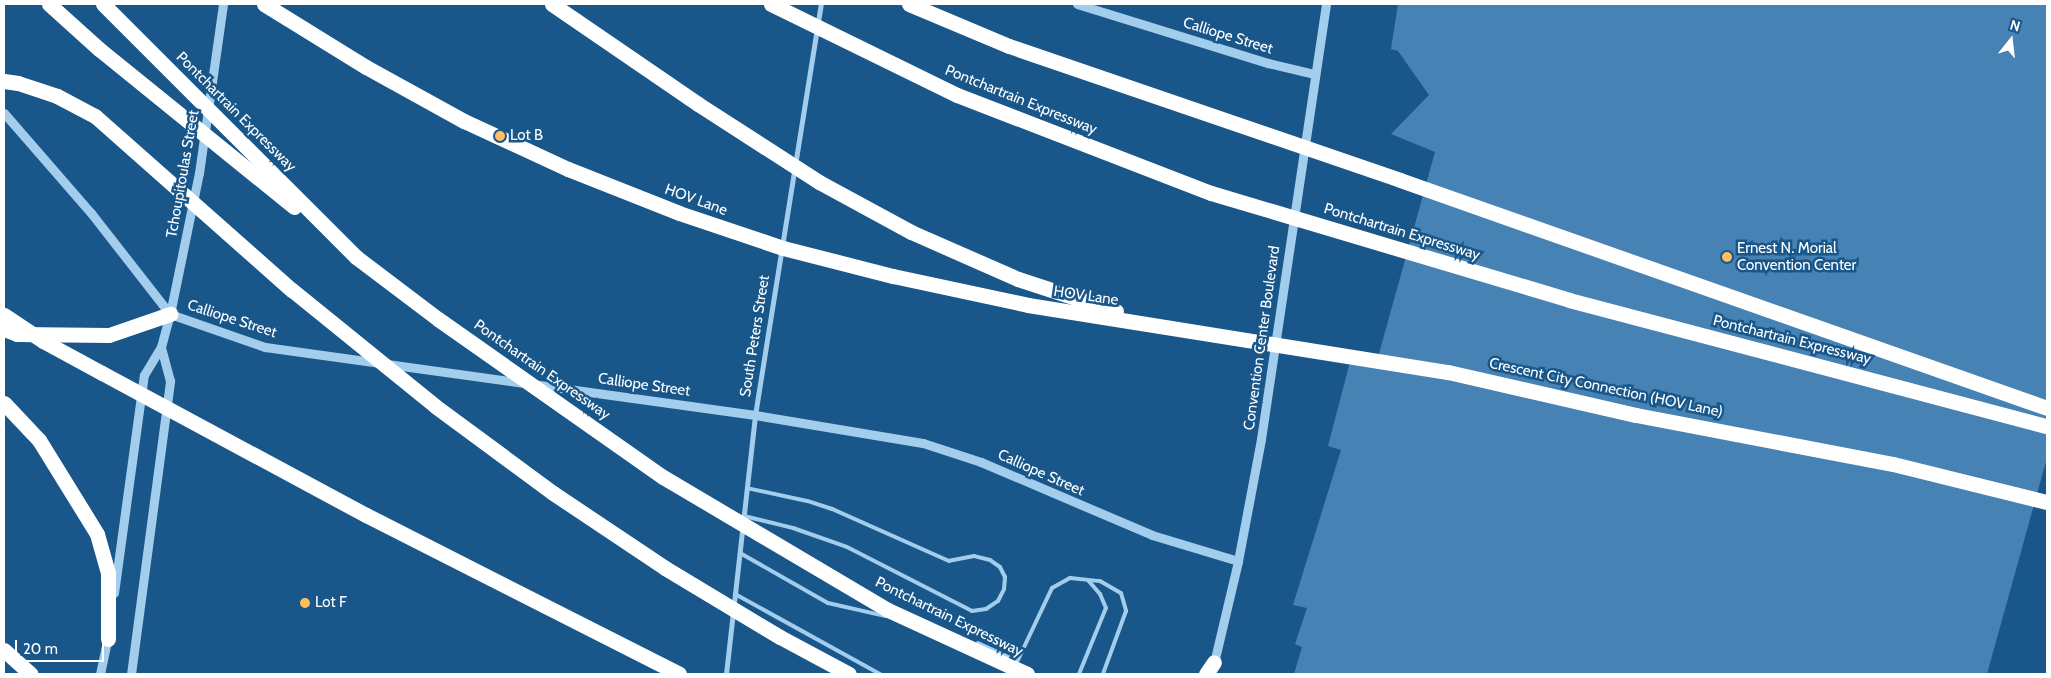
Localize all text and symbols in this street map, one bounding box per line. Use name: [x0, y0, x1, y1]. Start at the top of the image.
street label: Calliope Street: [1181, 14, 1275, 58]
north arrow: [1986, 15, 2036, 65]
text: N: [2008, 16, 2022, 36]
street label: Pontchartrain Expressway: [172, 48, 300, 176]
street label: Pontchartrain Expressway: [942, 61, 1100, 139]
street label: Tchoupitoulas Street: [163, 109, 203, 239]
place label: Lot B: [510, 127, 543, 145]
marker: Lot B: [494, 130, 506, 142]
street label: HOV Lane: [662, 180, 730, 220]
street label: Pontchartrain Expressway: [1322, 200, 1482, 264]
place label: Ernest N. Morial Convention Center: [1737, 239, 1856, 274]
street label: Convention Center Boulevard: [1240, 245, 1284, 431]
marker: Ernest N. Morial Convention Center: [1721, 251, 1733, 263]
street label: South Peters Street: [736, 274, 774, 398]
street label: HOV Lane: [1052, 283, 1120, 309]
street label: Calliope Street: [185, 296, 279, 342]
street label: Pontchartrain Expressway: [1711, 312, 1873, 368]
street label: Pontchartrain Expressway: [470, 316, 614, 424]
street label: Crescent City Connection (HOV Lane): [1488, 354, 1724, 422]
street label: Calliope Street: [597, 370, 691, 400]
street label: Calliope Street: [995, 446, 1087, 500]
street label: Pontchartrain Expressway: [872, 573, 1026, 661]
place label: Lot F: [315, 594, 347, 612]
marker: Lot F: [299, 597, 311, 609]
scale bar: [18, 630, 106, 662]
text: 20 m: [23, 640, 58, 658]

